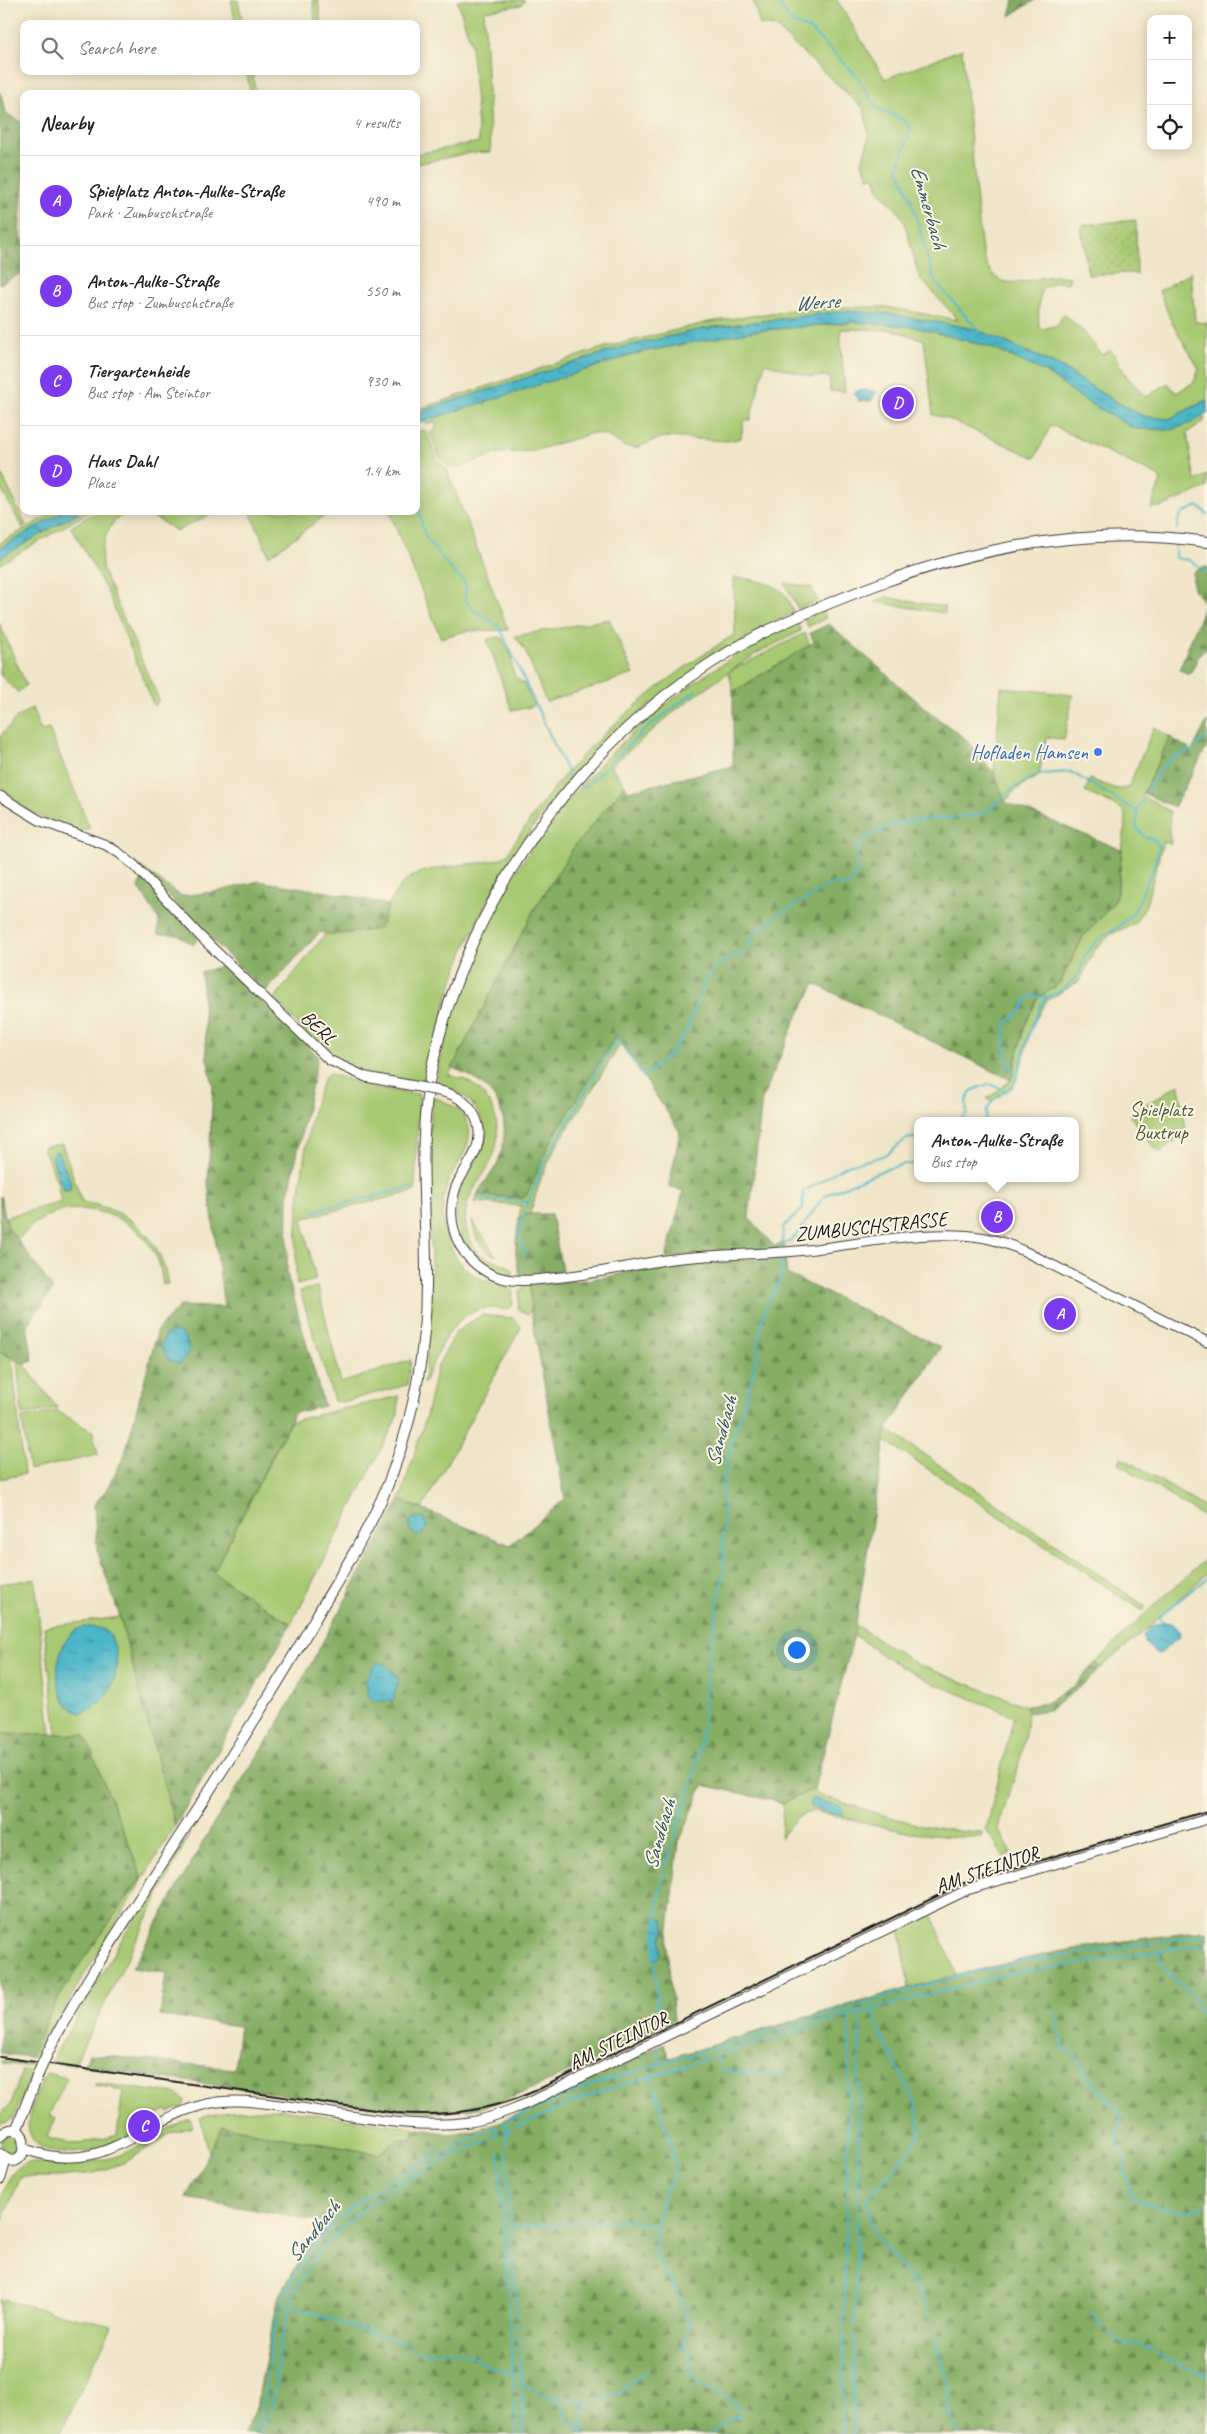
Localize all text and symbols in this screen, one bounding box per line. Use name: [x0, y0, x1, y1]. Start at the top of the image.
map controls: [1147, 15, 1192, 150]
button: +: [1147, 15, 1192, 60]
search box: [20, 20, 420, 75]
icon: search: [38, 34, 66, 62]
text: Search here: [78, 36, 155, 60]
button: −: [1147, 60, 1192, 105]
button: locate: [1147, 105, 1192, 150]
text: Nearby: [40, 110, 93, 136]
text: 4 results: [353, 113, 400, 133]
water label: Emmerbach: [905, 163, 954, 253]
text: Spielplatz Anton-Aulke-Straße: [87, 179, 284, 203]
text: A: [52, 191, 60, 211]
text: 490 m: [366, 191, 400, 211]
text: Park · Zumbuschstraße: [87, 203, 212, 223]
text: Anton-Aulke-Straße: [87, 269, 218, 293]
text: B: [52, 281, 60, 301]
text: 550 m: [366, 281, 400, 301]
water label: Werse: [794, 287, 843, 316]
text: Bus stop · Zumbuschstraße: [87, 293, 233, 313]
text: Tiergartenheide: [87, 359, 189, 383]
text: C: [52, 371, 60, 391]
text: 930 m: [366, 371, 400, 391]
text: Bus stop · Am Steintor: [87, 383, 210, 403]
pin: D: [882, 384, 914, 422]
text: Haus Dahl: [87, 449, 156, 473]
text: D: [51, 461, 61, 481]
text: 1.4 km: [363, 461, 400, 481]
text: Place: [87, 473, 115, 493]
place label: Hofladen Hamsen: [971, 740, 1089, 765]
marker: Hofladen Hamsen: [1092, 746, 1104, 758]
street label: BERL: [296, 1005, 342, 1050]
park label: Spielplatz Buxtrup: [1130, 1097, 1194, 1145]
popup: [914, 1117, 1079, 1182]
text: Anton-Aulke-Straße: [931, 1128, 1062, 1152]
text: Bus stop: [931, 1152, 977, 1172]
pin: B: [981, 1198, 1013, 1236]
street label: ZUMBUSCHSTRASSE: [794, 1206, 951, 1247]
pin: A: [1044, 1295, 1076, 1333]
water label: Sandbach: [699, 1392, 743, 1469]
your location: [784, 1637, 810, 1663]
water label: Sandbach: [637, 1795, 682, 1872]
street label: AM STEINTOR: [932, 1839, 1044, 1899]
street label: AM STEINTOR: [564, 2005, 674, 2075]
pin: C: [128, 2107, 160, 2145]
water label: Sandbach: [280, 2194, 346, 2267]

